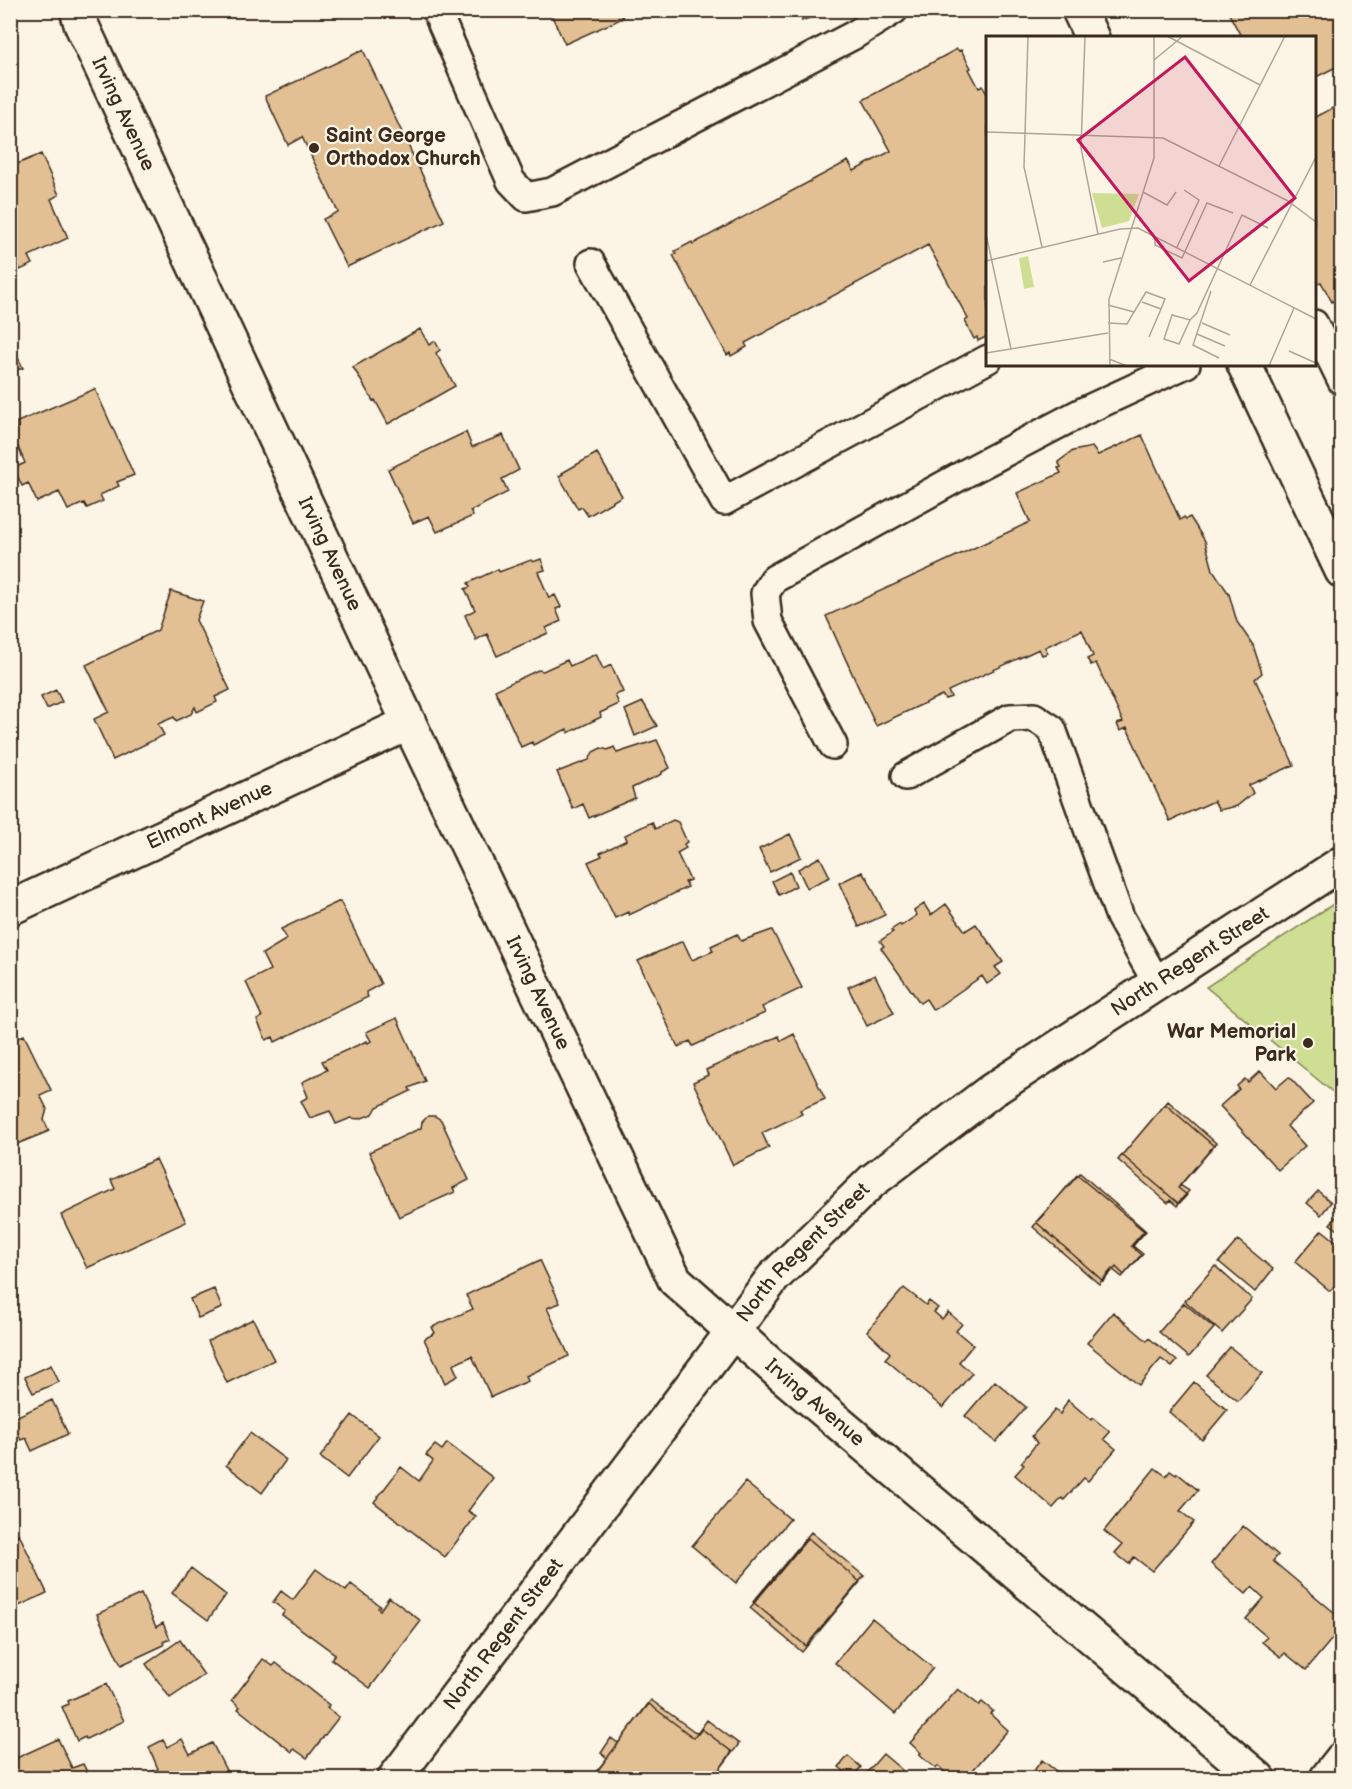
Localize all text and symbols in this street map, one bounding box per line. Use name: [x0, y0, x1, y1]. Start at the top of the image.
inset map: [986, 36, 1316, 366]
street label: Irving Avenue: [86, 53, 160, 175]
place label: Saint George Orthodox Church: [326, 124, 481, 171]
marker: Saint George Orthodox Church: [307, 141, 321, 155]
street label: Irving Avenue: [293, 493, 367, 615]
street label: Elmont Avenue: [143, 776, 276, 855]
street label: North Regent Street: [1107, 902, 1274, 1022]
street label: Irving Avenue: [501, 932, 575, 1054]
place label: War Memorial Park: [1167, 1020, 1297, 1067]
marker: War Memorial Park: [1301, 1036, 1315, 1050]
street label: North Regent Street: [732, 1178, 875, 1327]
street label: Irving Avenue: [760, 1354, 870, 1452]
street label: North Regent Street: [439, 1554, 568, 1715]

